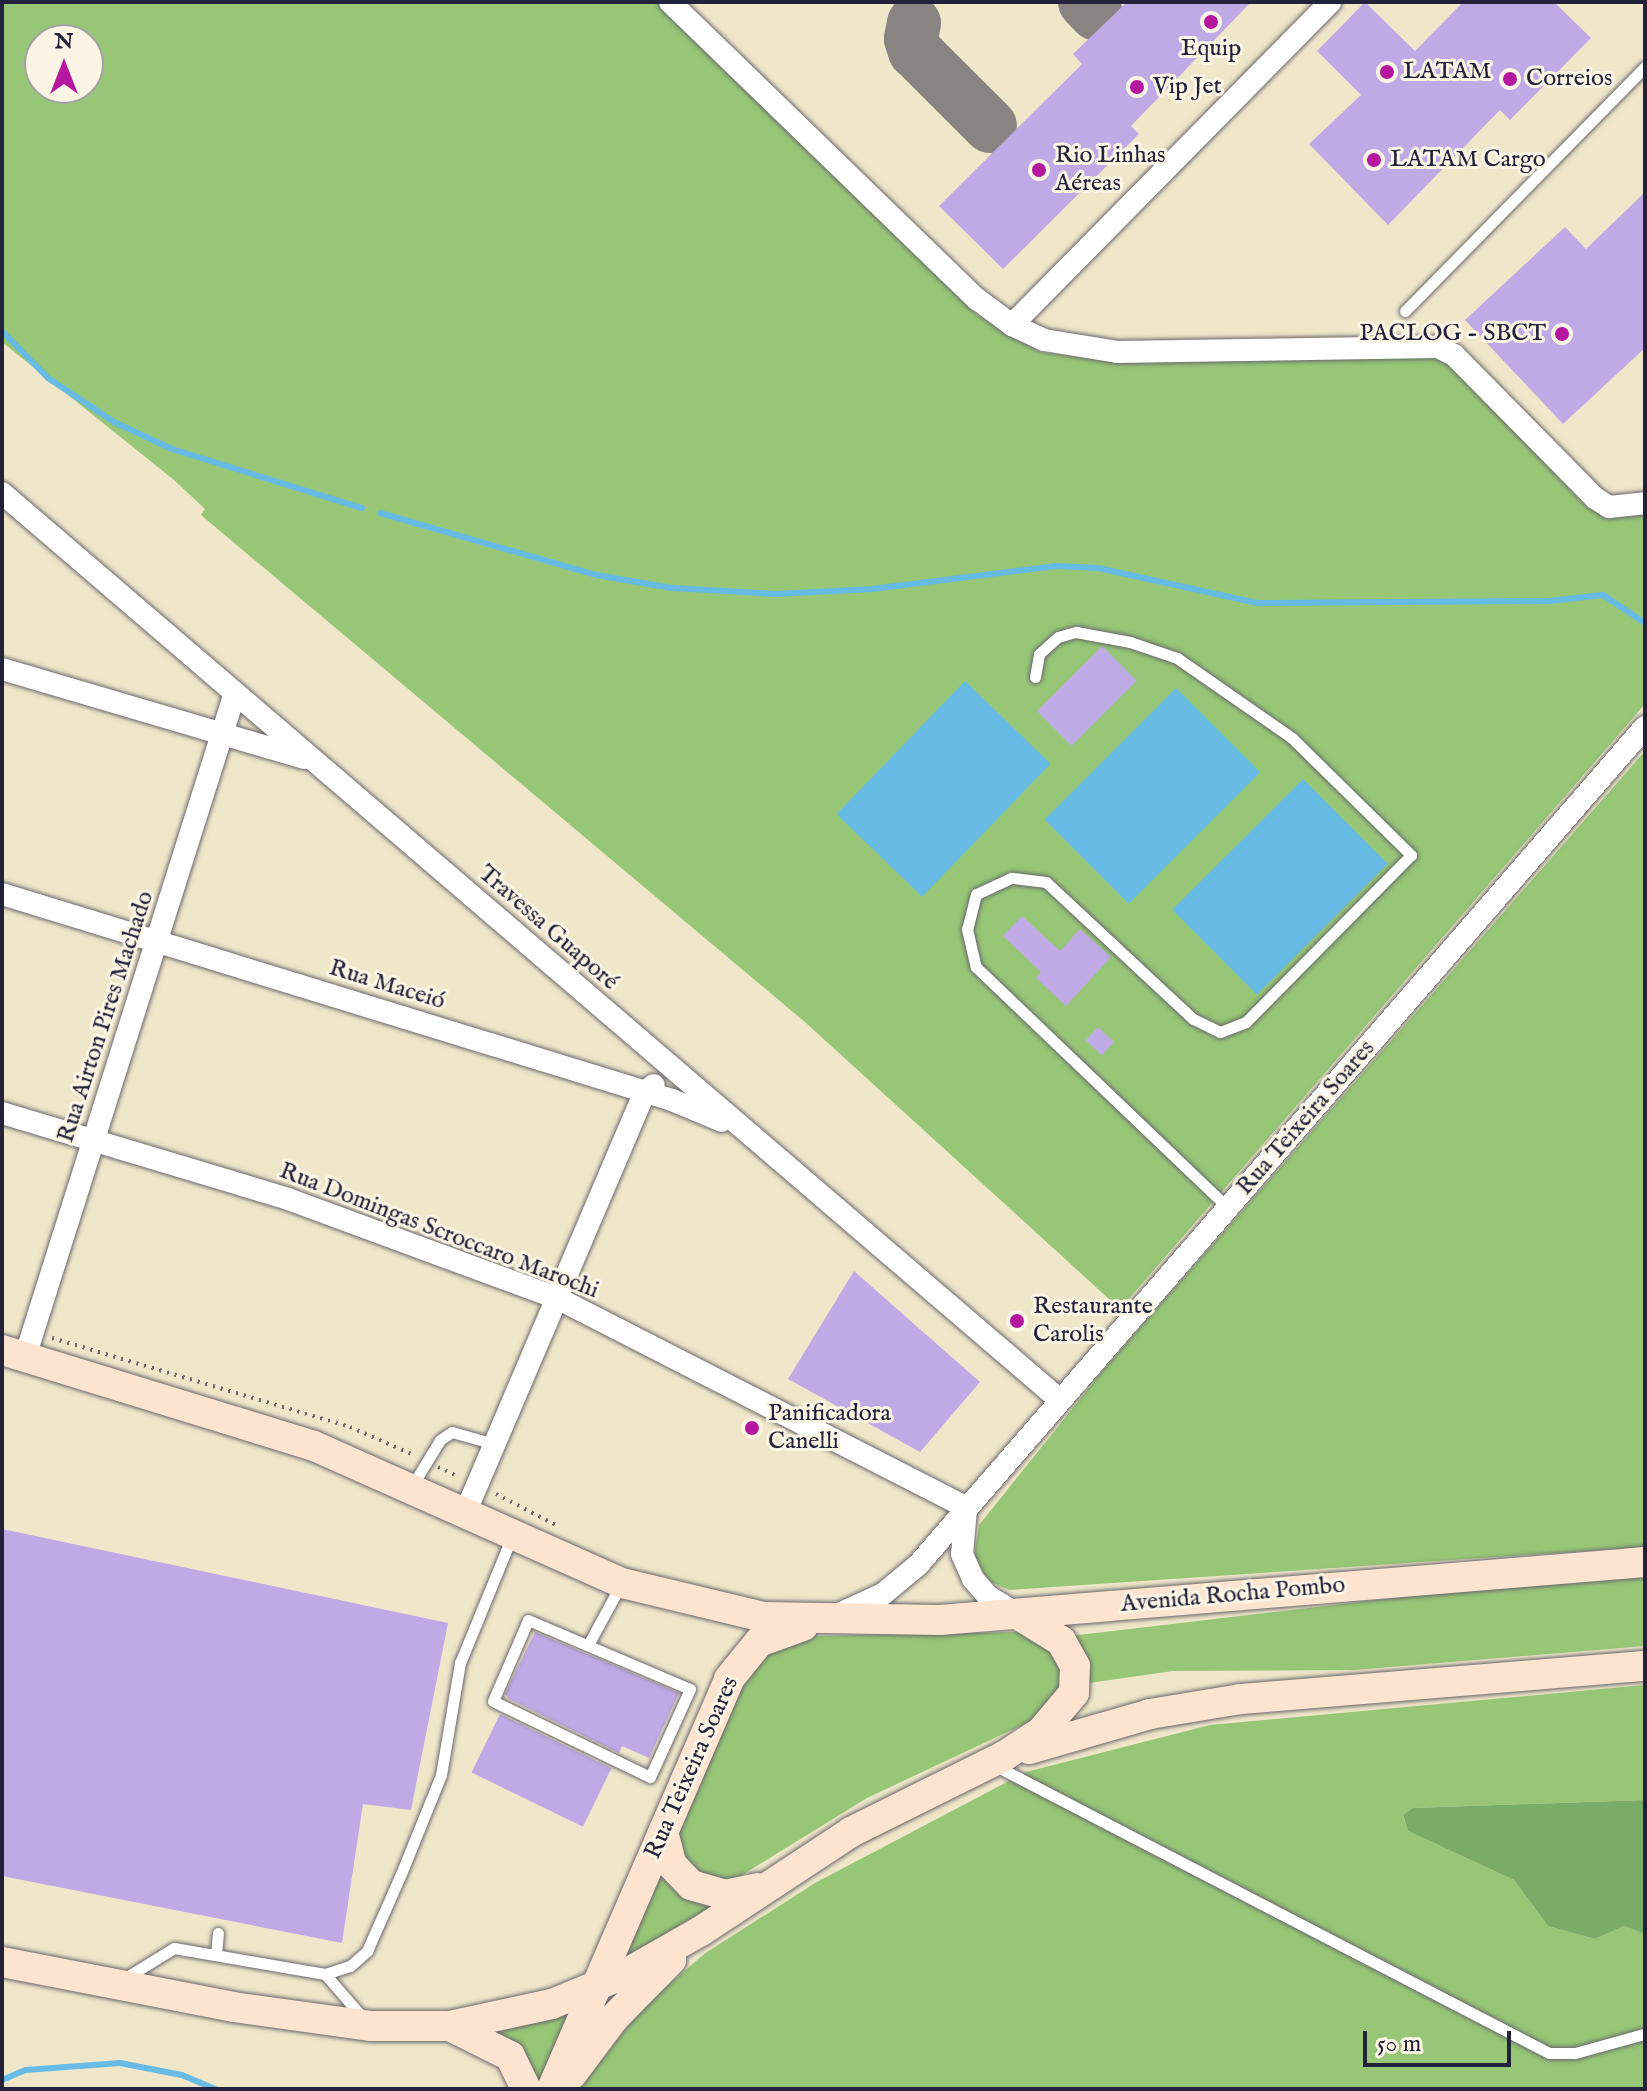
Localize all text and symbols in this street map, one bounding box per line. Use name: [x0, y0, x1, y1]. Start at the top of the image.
marker: Equip: [1202, 13, 1220, 31]
north arrow: [24, 24, 104, 104]
text: N: [54, 28, 74, 56]
place label: Equip: [1181, 35, 1241, 63]
place label: LATAM: [1403, 58, 1491, 86]
marker: LATAM: [1378, 63, 1396, 81]
place label: Correios: [1526, 65, 1612, 93]
marker: Correios: [1501, 70, 1519, 88]
place label: Vip Jet: [1153, 73, 1222, 101]
marker: Vip Jet: [1128, 78, 1146, 96]
place label: Rio Linhas Aéreas: [1055, 142, 1165, 198]
place label: LATAM Cargo: [1390, 146, 1546, 174]
marker: LATAM Cargo: [1365, 151, 1383, 169]
marker: Rio Linhas Aéreas: [1030, 161, 1048, 179]
place label: PACLOG - SBCT: [1359, 320, 1546, 348]
marker: PACLOG - SBCT: [1553, 325, 1571, 343]
street label: Travessa Guaporé: [472, 859, 624, 997]
street label: Rua Airton Pires Machado: [52, 888, 160, 1146]
street label: Rua Maceió: [326, 954, 448, 1016]
street label: Rua Teixeira Soares: [1231, 1034, 1381, 1202]
street label: Rua Domingas Scroccaro Marochi: [275, 1157, 603, 1305]
place label: Restaurante Carolis: [1033, 1293, 1153, 1349]
marker: Restaurante Carolis: [1008, 1312, 1026, 1330]
place label: Panificadora Canelli: [768, 1400, 891, 1456]
marker: Panificadora Canelli: [743, 1419, 761, 1437]
street label: Avenida Rocha Pombo: [1120, 1571, 1346, 1619]
street label: Rua Teixeira Soares: [639, 1673, 745, 1863]
scale bar: [1367, 2015, 1515, 2065]
text: 50 m: [1377, 2029, 1421, 2060]

